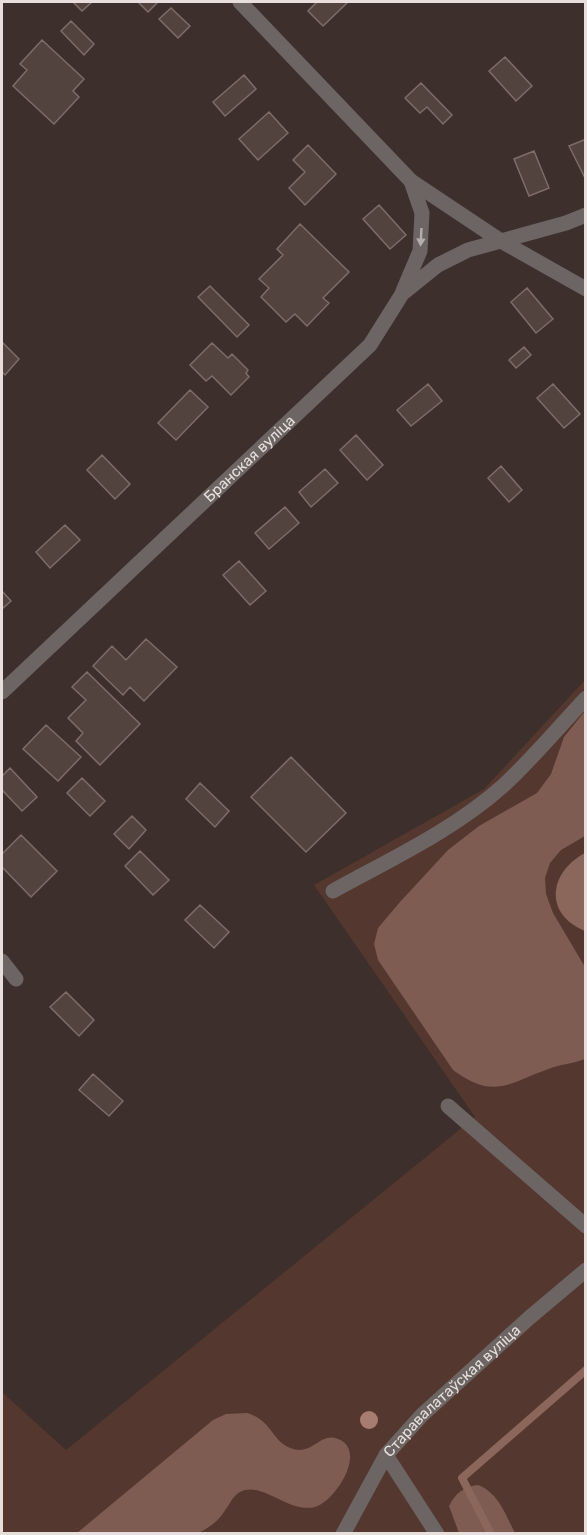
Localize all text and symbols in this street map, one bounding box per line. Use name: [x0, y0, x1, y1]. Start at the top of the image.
one-way arrow: [416, 228, 425, 247]
street label: Бранская вуліца: [200, 412, 299, 506]
street label: Старавалатаўская вуліца: [380, 1321, 524, 1461]

